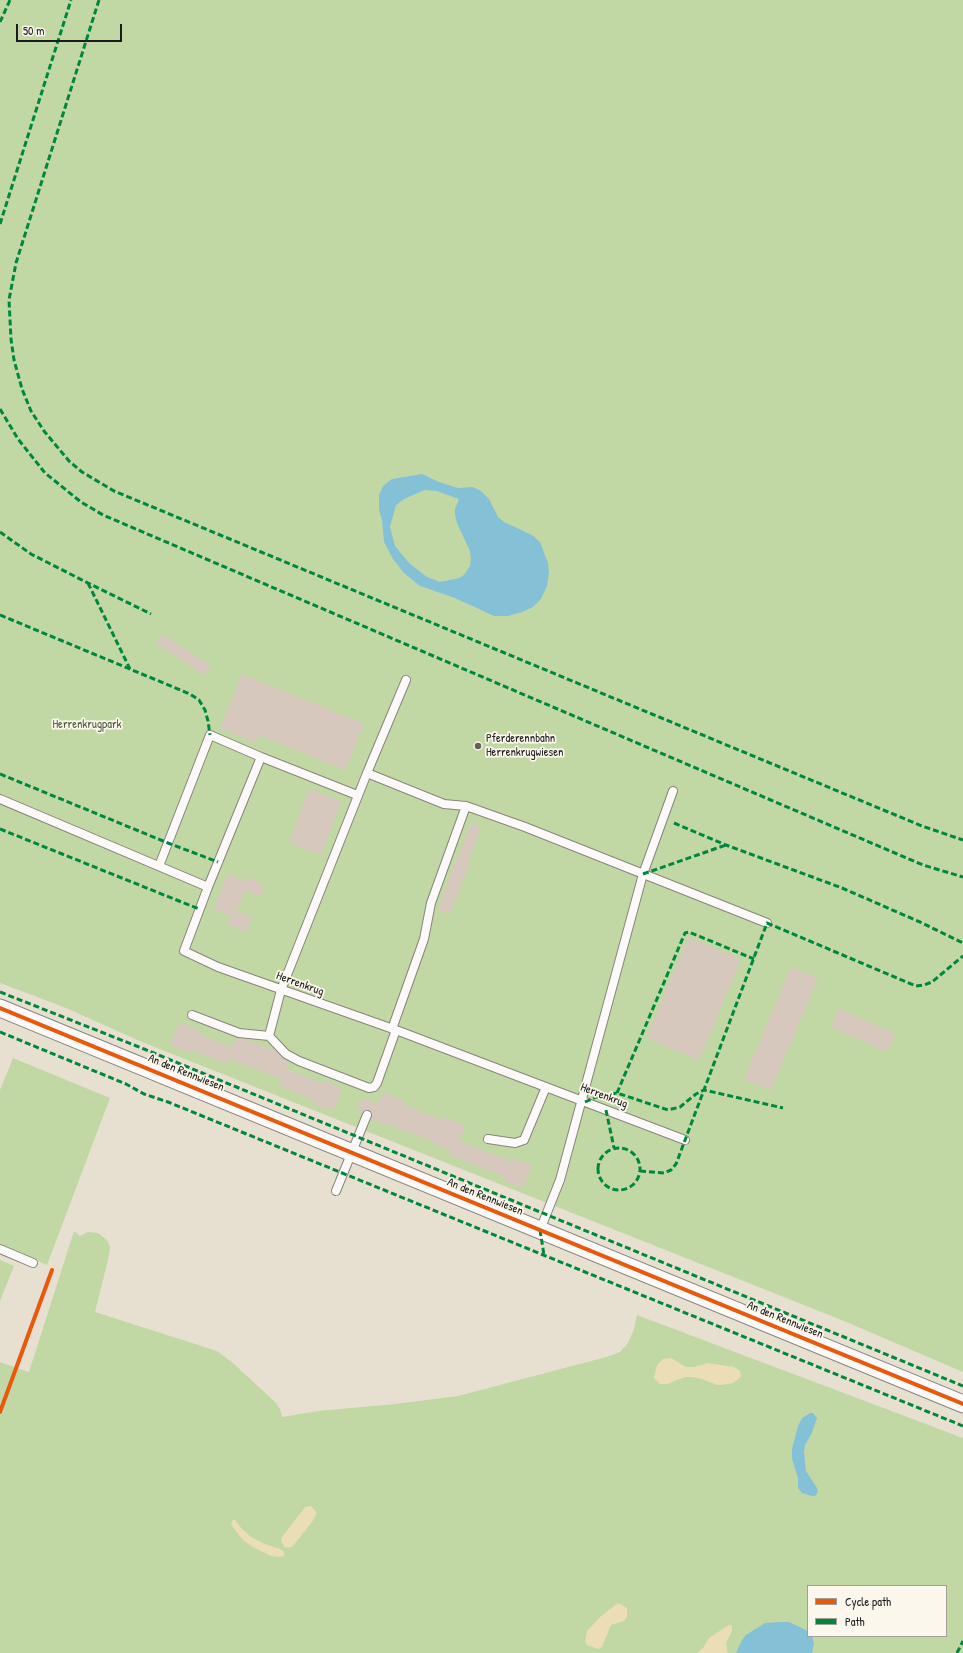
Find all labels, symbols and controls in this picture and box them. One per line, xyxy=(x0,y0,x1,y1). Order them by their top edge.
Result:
scale bar xyxy=(18,16,124,42)
text: 50 m xyxy=(23,22,44,39)
park label: Herrenkrugpark xyxy=(52,718,122,732)
place label: Pferderennbahn Herrenkrugwiesen xyxy=(486,732,563,760)
marker: Pferderennbahn Herrenkrugwiesen xyxy=(473,741,483,751)
street label: Herrenkrug xyxy=(274,969,326,999)
street label: An den Rennwiesen xyxy=(146,1051,226,1095)
street label: Herrenkrug xyxy=(578,1080,630,1112)
street label: An den Rennwiesen xyxy=(445,1175,525,1219)
street label: An den Rennwiesen xyxy=(745,1298,825,1342)
legend xyxy=(807,1585,947,1637)
text: Cycle path xyxy=(845,1593,891,1610)
text: Path xyxy=(845,1613,865,1630)

